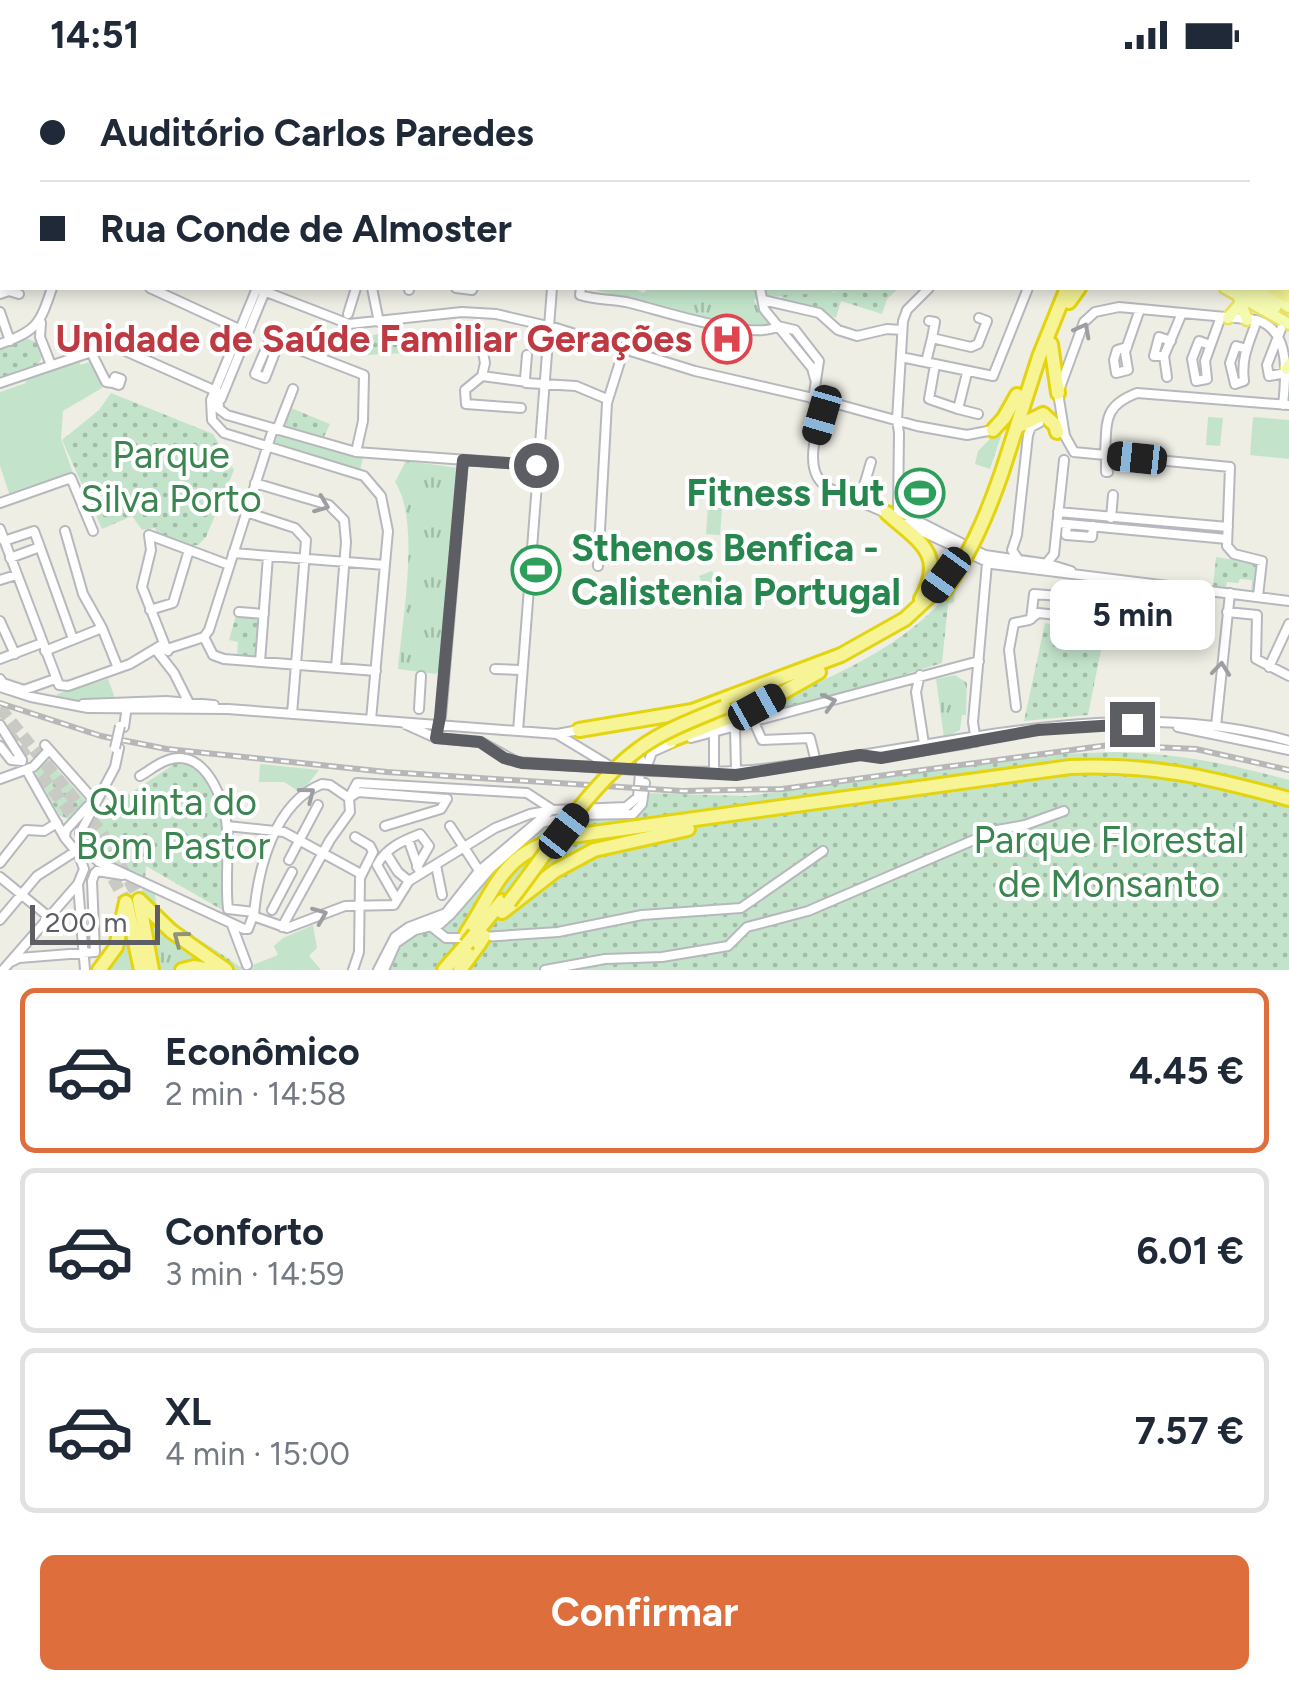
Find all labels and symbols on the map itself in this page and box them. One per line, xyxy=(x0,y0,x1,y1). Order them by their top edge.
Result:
hospital icon: Unidade de Saúde Familiar Gerações xyxy=(701,313,753,365)
place label: Unidade de Saúde Familiar Gerações xyxy=(55,316,692,362)
one-way arrow xyxy=(1071,322,1090,341)
car xyxy=(799,382,845,448)
park label: Parque Silva Porto xyxy=(80,432,262,522)
car xyxy=(1106,440,1168,476)
route start xyxy=(514,443,559,488)
sports icon: Fitness Hut xyxy=(894,467,946,519)
place label: Fitness Hut xyxy=(686,470,885,516)
one-way arrow xyxy=(312,493,330,513)
place label: Sthenos Benfica - Calistenia Portugal xyxy=(571,525,901,615)
car xyxy=(916,542,976,608)
sports icon: Sthenos Benfica - Calistenia Portugal xyxy=(510,544,562,596)
callout: 5 min xyxy=(1050,579,1214,649)
one-way arrow xyxy=(1210,661,1232,677)
car xyxy=(723,679,791,735)
one-way arrow xyxy=(820,693,837,714)
route end xyxy=(1110,702,1155,747)
park label: Quinta do Bom Pastor xyxy=(76,779,271,869)
one-way arrow xyxy=(297,789,315,806)
car xyxy=(534,798,594,864)
park label: Parque Florestal de Monsanto xyxy=(973,817,1245,907)
scale bar xyxy=(30,900,160,944)
one-way arrow xyxy=(310,907,328,927)
one-way arrow xyxy=(173,932,191,949)

